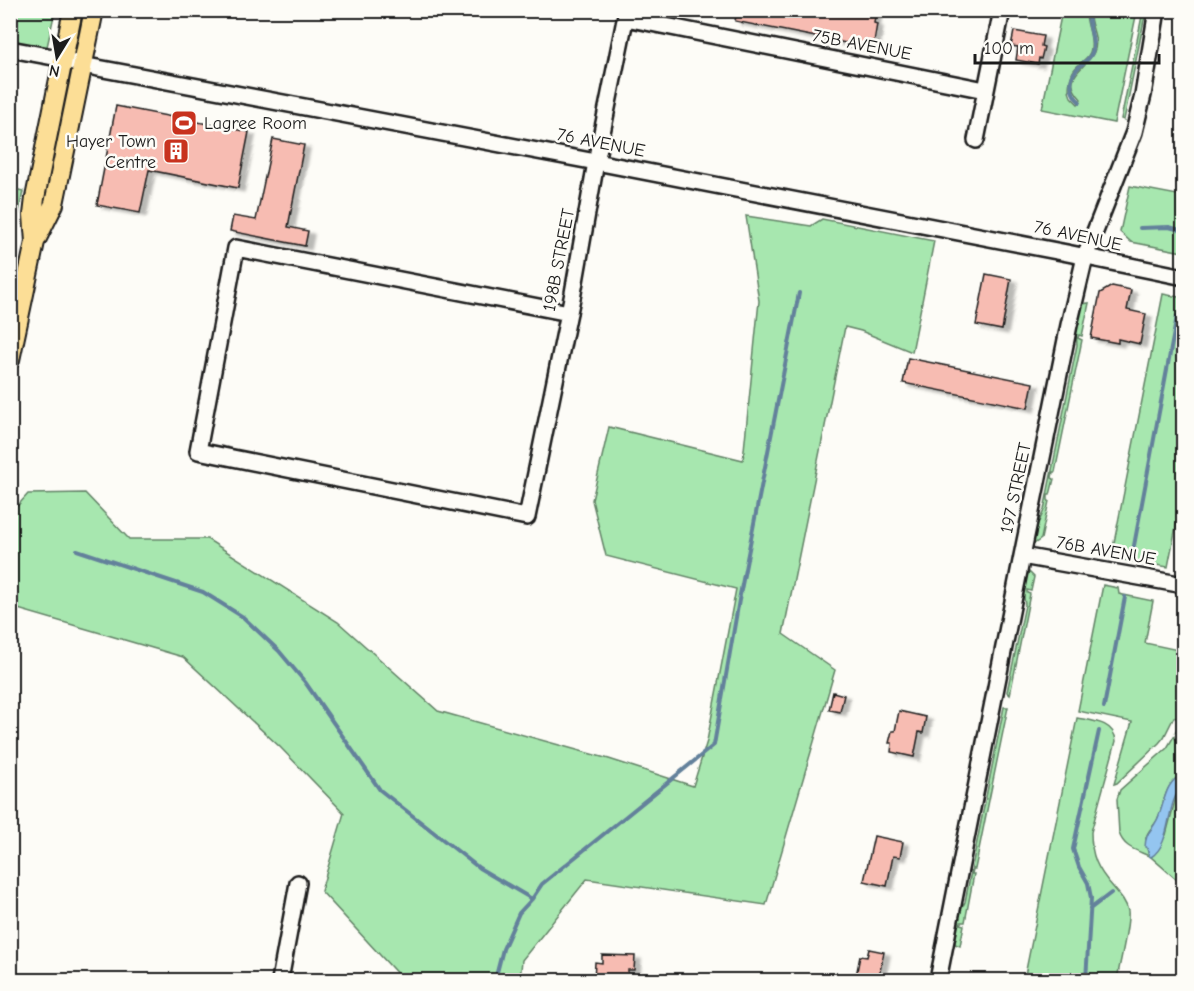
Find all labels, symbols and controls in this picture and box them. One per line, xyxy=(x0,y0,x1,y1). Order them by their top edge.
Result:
street label: 75B AVENUE xyxy=(811,25,914,65)
north arrow xyxy=(27,27,87,87)
scale bar xyxy=(975,27,1160,65)
text: 100 m xyxy=(984,38,1034,59)
text: N xyxy=(47,61,61,81)
sports icon: Lagree Room xyxy=(169,108,199,138)
place label: Lagree Room xyxy=(204,113,307,134)
street label: 76 AVENUE xyxy=(555,124,647,162)
place label: Hayer Town Centre xyxy=(66,131,156,173)
building icon: Hayer Town Centre xyxy=(161,136,191,166)
street label: 198B STREET xyxy=(539,206,579,313)
street label: 76 AVENUE xyxy=(1032,216,1124,256)
street label: 197 STREET xyxy=(996,440,1036,535)
street label: 76B AVENUE xyxy=(1055,532,1158,570)

